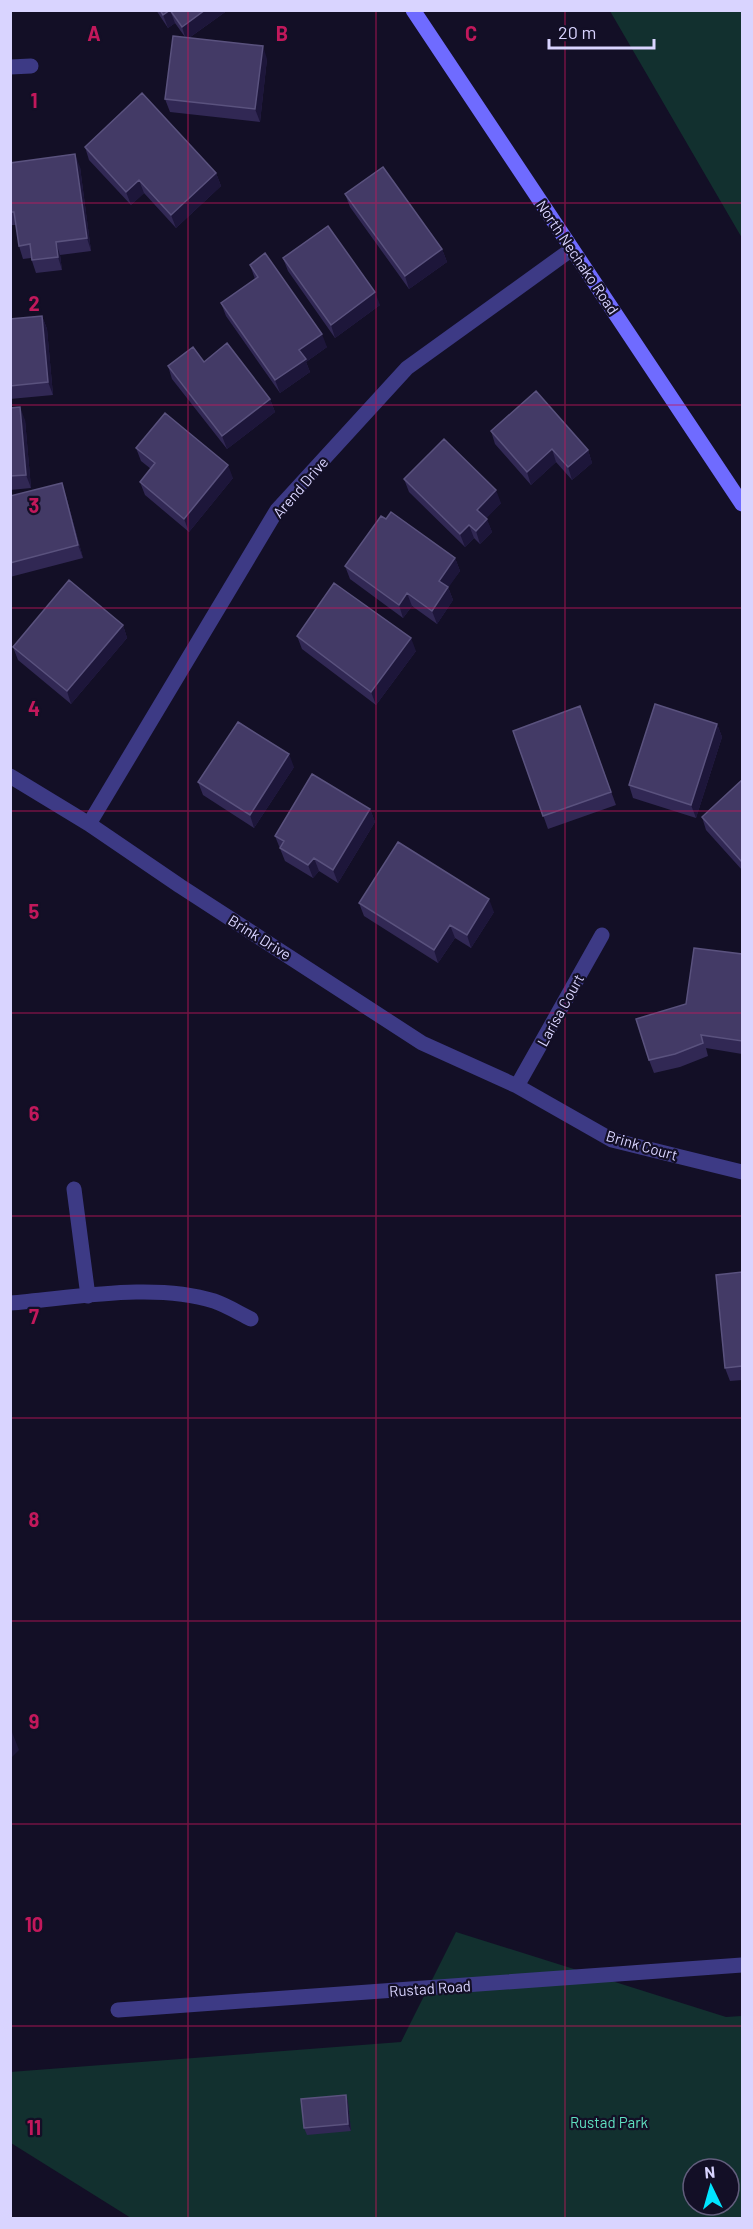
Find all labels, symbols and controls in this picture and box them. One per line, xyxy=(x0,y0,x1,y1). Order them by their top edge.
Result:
scale bar xyxy=(549,12,654,50)
text: A xyxy=(87,21,101,45)
text: B xyxy=(276,21,288,45)
text: C xyxy=(465,21,477,45)
text: 20 m xyxy=(558,21,596,43)
text: 1 xyxy=(30,88,38,112)
street label: North Nechako Road xyxy=(533,197,623,317)
text: 2 xyxy=(28,291,40,315)
street label: Arend Drive xyxy=(269,453,331,521)
text: 3 xyxy=(29,493,39,517)
text: 4 xyxy=(28,696,40,720)
text: 5 xyxy=(29,899,40,923)
street label: Brink Drive xyxy=(225,911,295,963)
street label: Larisa Court xyxy=(533,971,587,1049)
text: 6 xyxy=(29,1101,40,1125)
street label: Brink Court xyxy=(604,1126,680,1164)
text: 7 xyxy=(29,1304,39,1328)
text: 8 xyxy=(29,1507,40,1531)
text: 9 xyxy=(29,1709,39,1733)
text: 10 xyxy=(25,1912,43,1936)
street label: Rustad Road xyxy=(389,1976,471,2000)
park label: Rustad Park xyxy=(570,2113,649,2131)
text: 11 xyxy=(27,2115,41,2139)
north arrow xyxy=(681,2157,741,2217)
text: N xyxy=(704,2162,716,2181)

